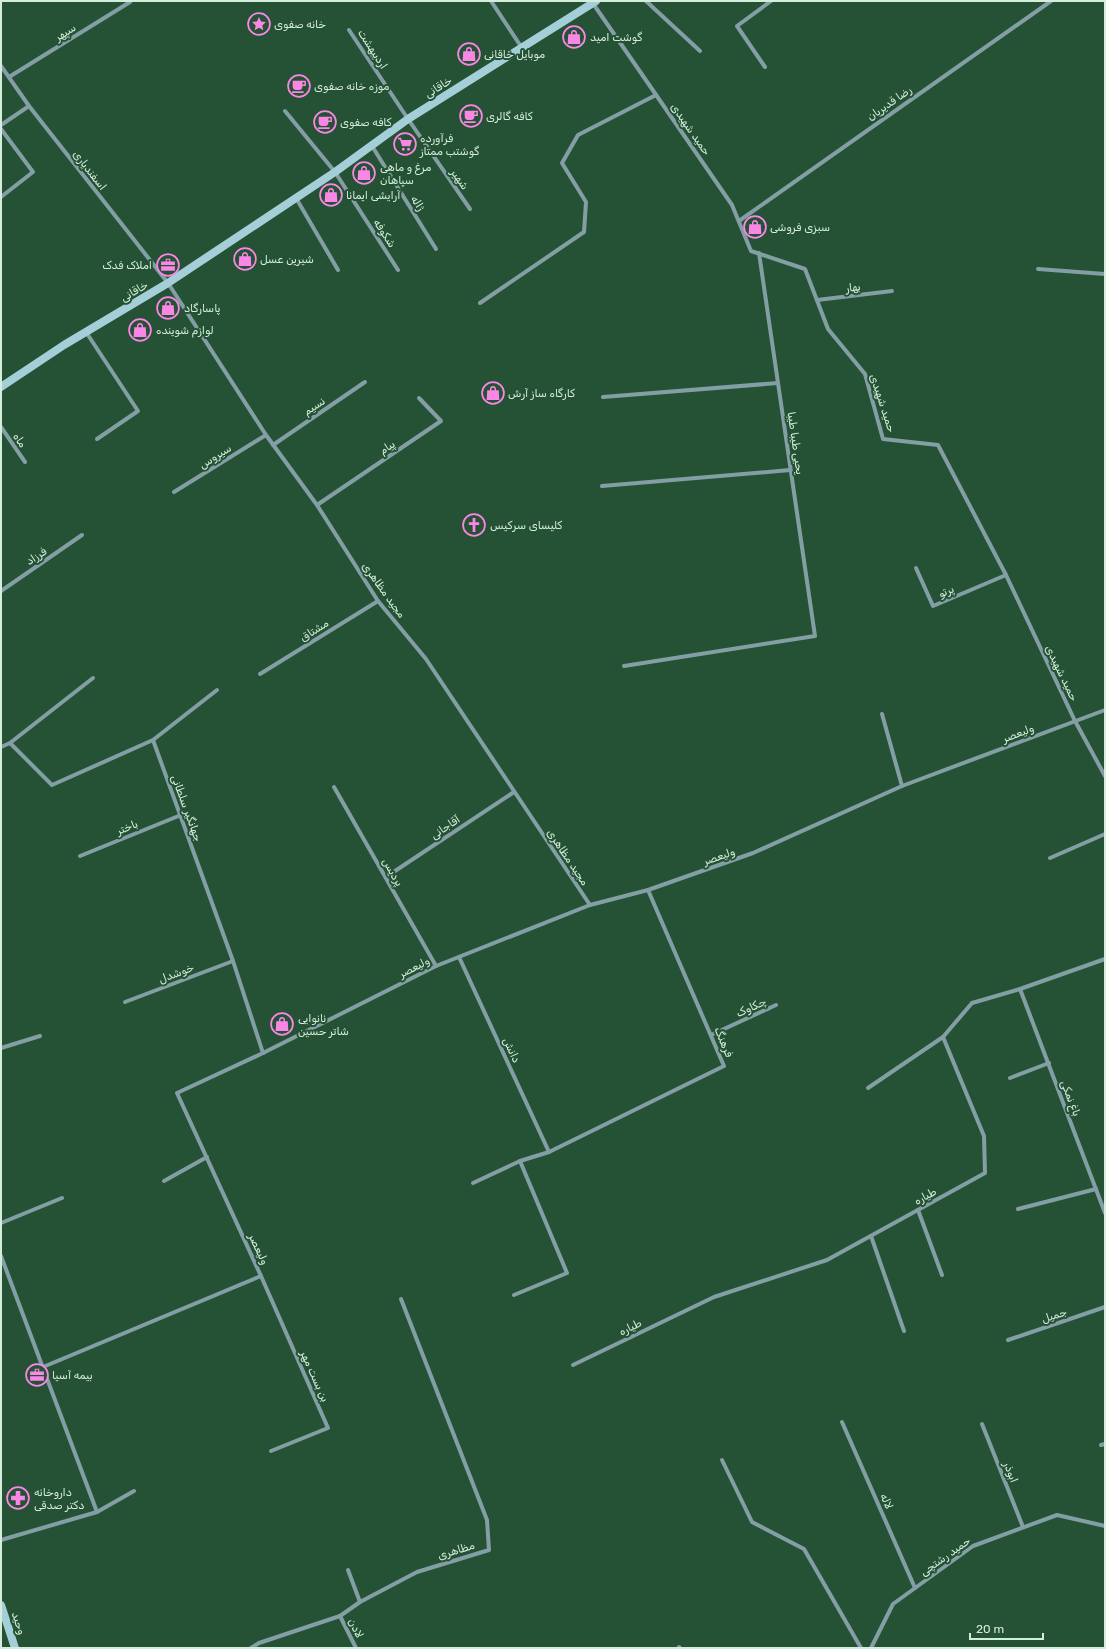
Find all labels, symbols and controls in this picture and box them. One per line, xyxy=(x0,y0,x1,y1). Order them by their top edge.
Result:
place icon: خانه صفوی xyxy=(246,11,272,37)
place label: خانه صفوی xyxy=(274,18,326,32)
street label: سپهر xyxy=(51,21,79,45)
shop icon: گوشت امید xyxy=(561,24,587,50)
street label: اردیبهشت xyxy=(355,27,390,72)
place label: گوشت امید xyxy=(590,31,642,45)
shop icon: موبایل خاقانی xyxy=(456,41,482,67)
place label: موبایل خاقانی xyxy=(484,48,545,62)
cafe icon: موزه خانه صفوی xyxy=(286,73,312,99)
street label: خاقانی xyxy=(422,74,455,101)
place label: موزه خانه صفوی xyxy=(314,80,389,94)
street label: رضا قدیریان xyxy=(864,83,914,124)
street label: حمید شهیدی xyxy=(668,101,713,158)
cafe icon: کافه گالری xyxy=(458,103,484,129)
cafe icon: کافه صفوی xyxy=(312,109,338,135)
place label: کافه گالری xyxy=(486,110,533,123)
place label: کافه صفوی xyxy=(340,116,392,130)
supermarket icon: فرآورده گوشتب ممتاز xyxy=(392,131,418,157)
place label: فرآورده گوشتب ممتاز xyxy=(419,132,479,159)
street label: اسفندیاری xyxy=(70,148,109,193)
shop icon: مرغ و ماهی سپاهان xyxy=(351,160,377,186)
place label: مرغ و ماهی سپاهان xyxy=(380,161,431,188)
street label: شهیر xyxy=(447,166,471,192)
shop icon: آرایشی ایمانا xyxy=(318,182,344,208)
place label: آرایشی ایمانا xyxy=(346,189,401,202)
street label: ژاله xyxy=(408,193,427,214)
shop icon: سبزی فروشی xyxy=(742,214,768,240)
street label: شکوفه xyxy=(370,217,399,251)
place label: سبزی فروشی xyxy=(770,221,830,235)
shop icon: شیرین عسل xyxy=(232,246,258,272)
office icon: املاک فدک xyxy=(155,252,181,278)
place label: شیرین عسل xyxy=(260,253,314,266)
place label: املاک فدک xyxy=(102,259,152,272)
street label: خاقانی xyxy=(118,278,151,305)
street label: بهار xyxy=(844,280,861,295)
shop icon: پاسارگاد xyxy=(155,295,181,321)
place label: پاسارگاد xyxy=(184,302,220,316)
shop icon: لوازم شوینده xyxy=(127,317,153,343)
place label: لوازم شوینده xyxy=(156,324,214,338)
street label: حمید شهیدی xyxy=(867,372,898,434)
shop icon: کارگاه ساز آرش xyxy=(480,380,506,406)
place label: کارگاه ساز آرش xyxy=(508,387,575,400)
street label: نسیم xyxy=(301,394,328,419)
street label: یحیی طیبا طیبا xyxy=(785,411,806,475)
street label: ماه xyxy=(10,431,29,450)
street label: پیام xyxy=(377,437,398,458)
street label: سیروس xyxy=(197,441,234,472)
church icon: کلیسای سرکیس xyxy=(461,512,487,538)
place label: کلیسای سرکیس xyxy=(490,519,562,532)
street label: فرزاد xyxy=(23,545,49,568)
street label: مجید مظاهری xyxy=(359,560,408,621)
street label: پرتو xyxy=(936,582,956,601)
street label: مشتاق xyxy=(298,617,331,644)
street label: حمید شهیدی xyxy=(1042,643,1081,704)
street label: ولیعصر xyxy=(1000,722,1036,747)
street label: جهانگیر سلطانی xyxy=(168,773,205,844)
street label: آقاجانی xyxy=(428,812,463,842)
street label: باختر xyxy=(114,817,140,838)
street label: مجید مظاهری xyxy=(544,827,591,888)
street label: ولیعصر xyxy=(701,845,737,869)
street label: پردیس xyxy=(378,856,406,889)
street label: ولیعصر xyxy=(396,954,432,982)
street label: خوشدل xyxy=(157,961,196,987)
street label: چکاوک xyxy=(734,995,769,1021)
shop icon: نانوایی شاتر حسین xyxy=(269,1011,295,1037)
place label: نانوایی شاتر حسین xyxy=(298,1012,349,1038)
street label: فرهنگ xyxy=(711,1025,736,1059)
street label: دانش xyxy=(500,1036,523,1065)
street label: باغ نمکی xyxy=(1056,1078,1083,1119)
street label: طیاره xyxy=(912,1185,939,1208)
street label: ولیعصر xyxy=(244,1231,271,1267)
street label: جمیل xyxy=(1040,1305,1069,1326)
street label: طیاره xyxy=(617,1316,644,1338)
street label: بن بست مهر xyxy=(297,1348,332,1404)
office icon: بیمه آسیا xyxy=(24,1362,50,1388)
place label: بیمه آسیا xyxy=(52,1369,93,1382)
street label: ابوذر xyxy=(999,1459,1021,1485)
pharmacy icon: داروخانه دکتر صدقی xyxy=(5,1485,31,1511)
place label: داروخانه دکتر صدقی xyxy=(34,1486,84,1512)
street label: لاله xyxy=(877,1491,896,1511)
street label: حمید رشتچی xyxy=(917,1534,973,1579)
street label: مظاهری xyxy=(436,1539,476,1562)
street label: وحید xyxy=(8,1610,28,1637)
scale bar xyxy=(970,1615,1043,1641)
street label: لادن xyxy=(345,1616,366,1640)
text: 20 m xyxy=(976,1622,1004,1636)

